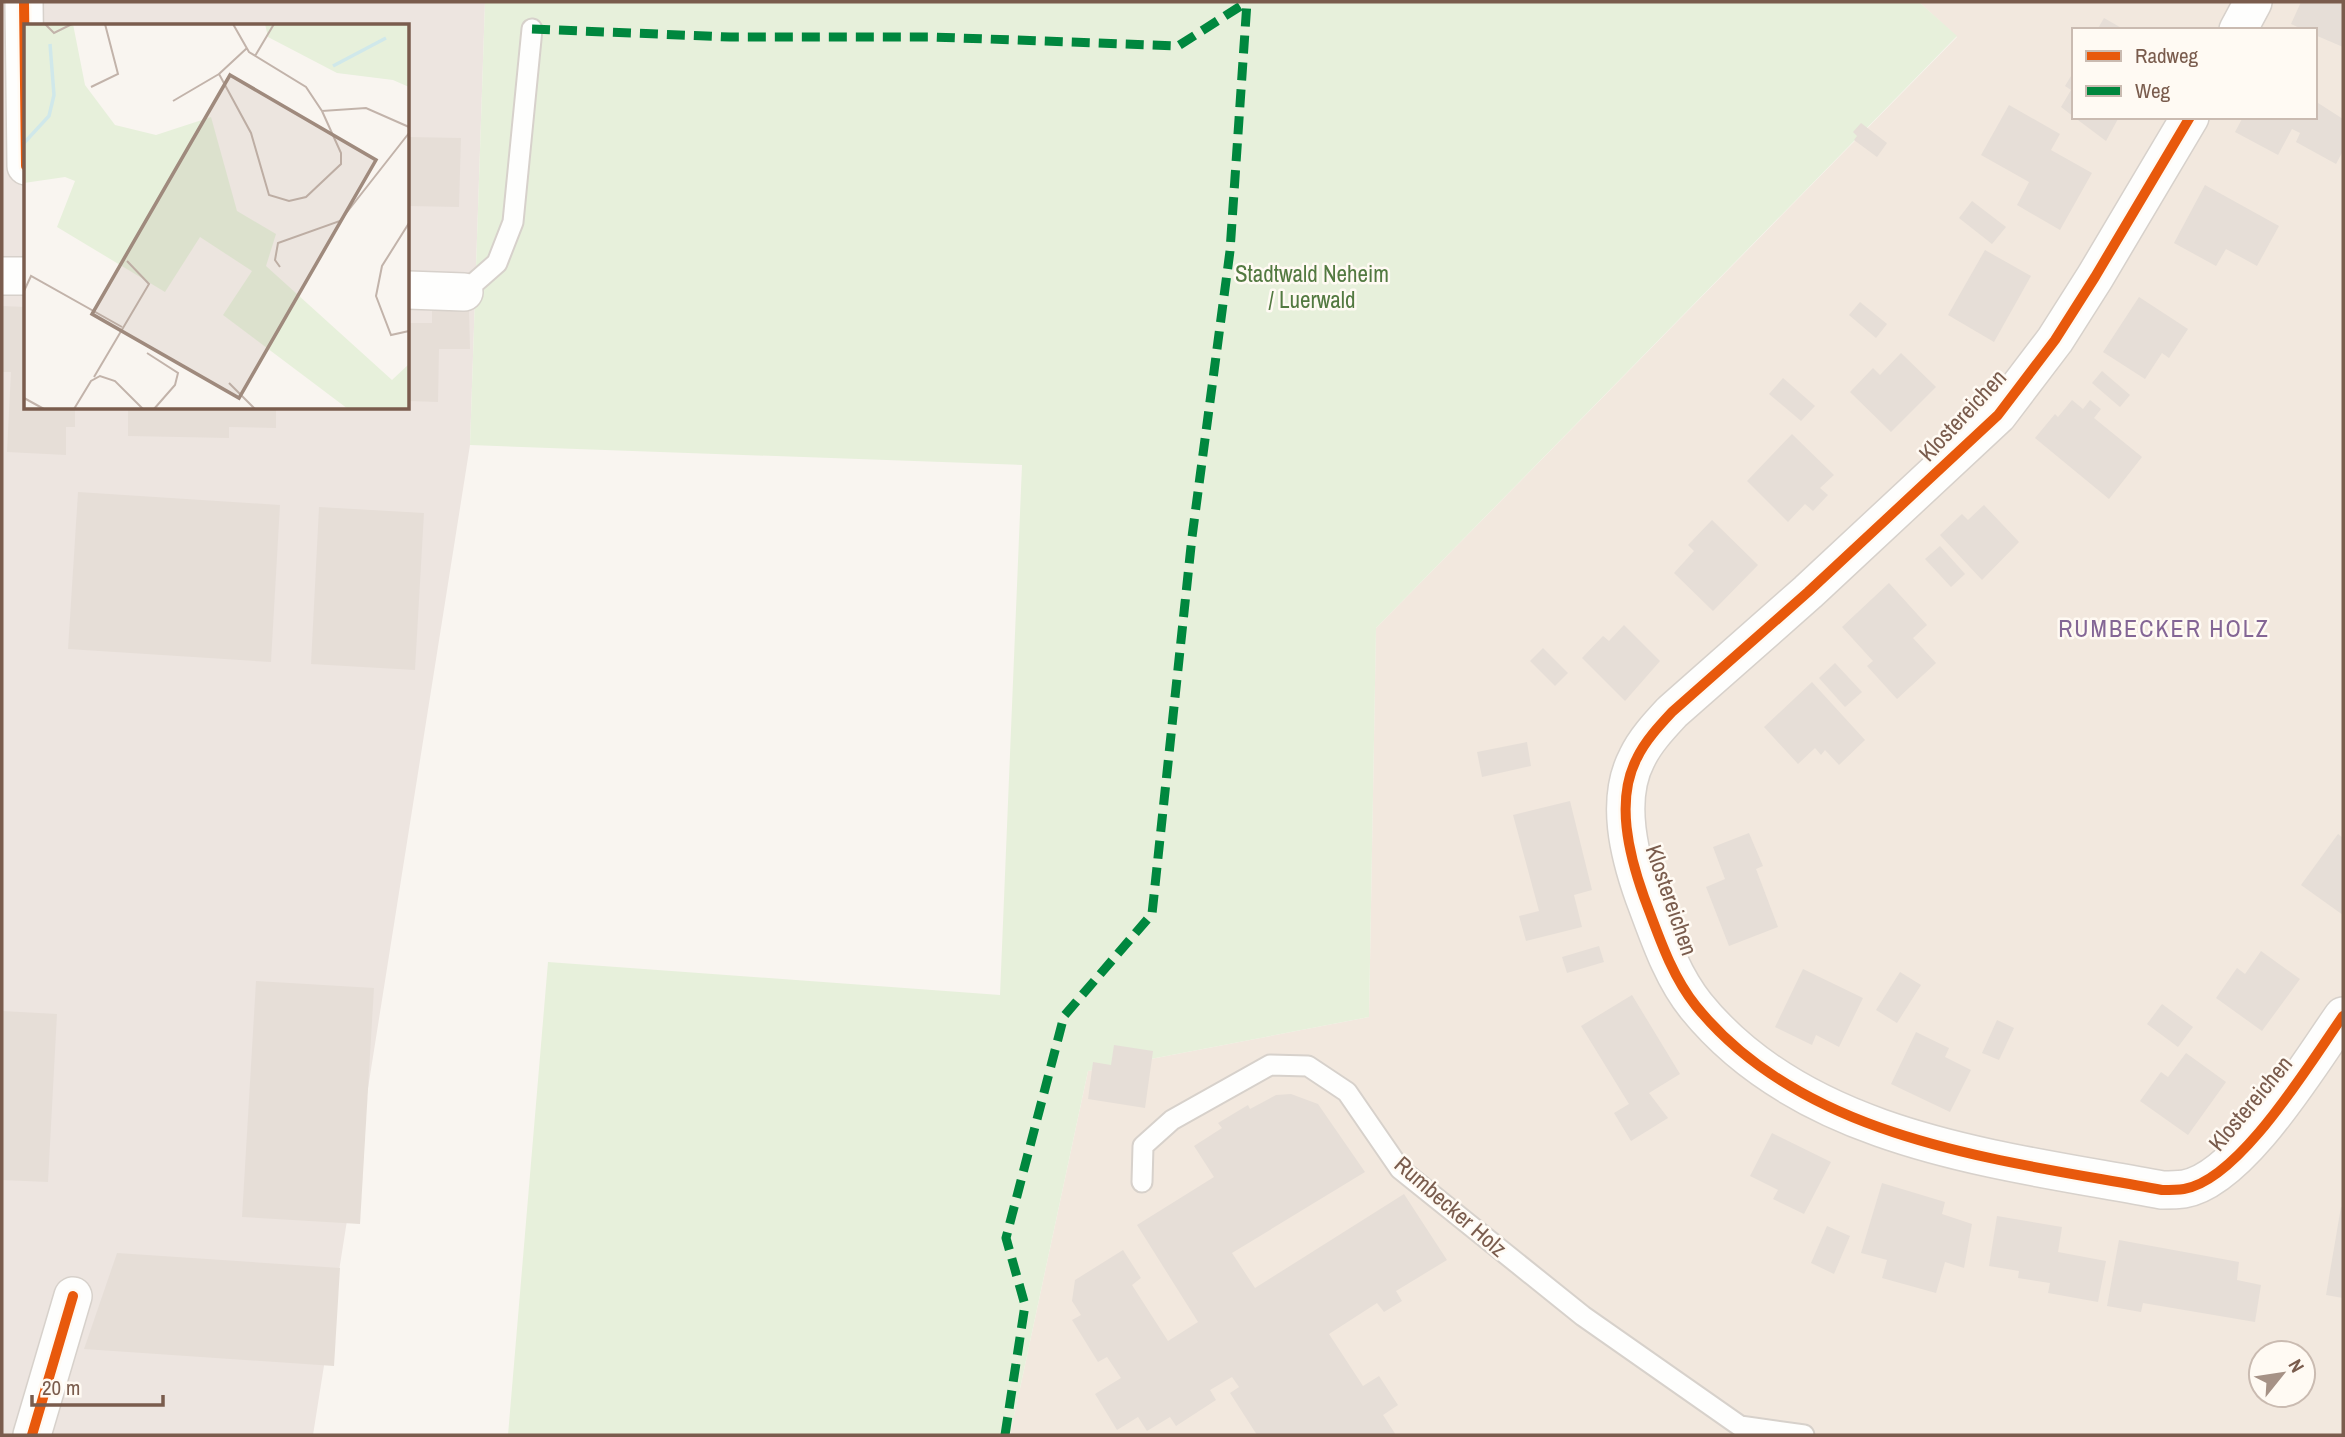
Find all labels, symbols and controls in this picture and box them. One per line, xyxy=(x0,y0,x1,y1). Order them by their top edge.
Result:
inset map xyxy=(24,24,410,410)
legend xyxy=(2072,28,2317,119)
text: Radweg xyxy=(2135,41,2199,70)
text: Weg xyxy=(2135,76,2171,105)
park label: Stadtwald Neheim / Luerwald xyxy=(1235,258,1389,315)
street label: Klostereichen xyxy=(1911,362,2013,468)
district label: RUMBECKER HOLZ xyxy=(2058,612,2270,644)
street label: Klostereichen xyxy=(1639,840,1705,960)
street label: Klostereichen xyxy=(2201,1049,2299,1157)
street label: Rumbecker Holz xyxy=(1388,1149,1514,1263)
north arrow xyxy=(2247,1339,2317,1409)
text: N xyxy=(2283,1354,2311,1377)
scale bar xyxy=(32,1364,163,1408)
text: 20 m xyxy=(42,1373,80,1402)

